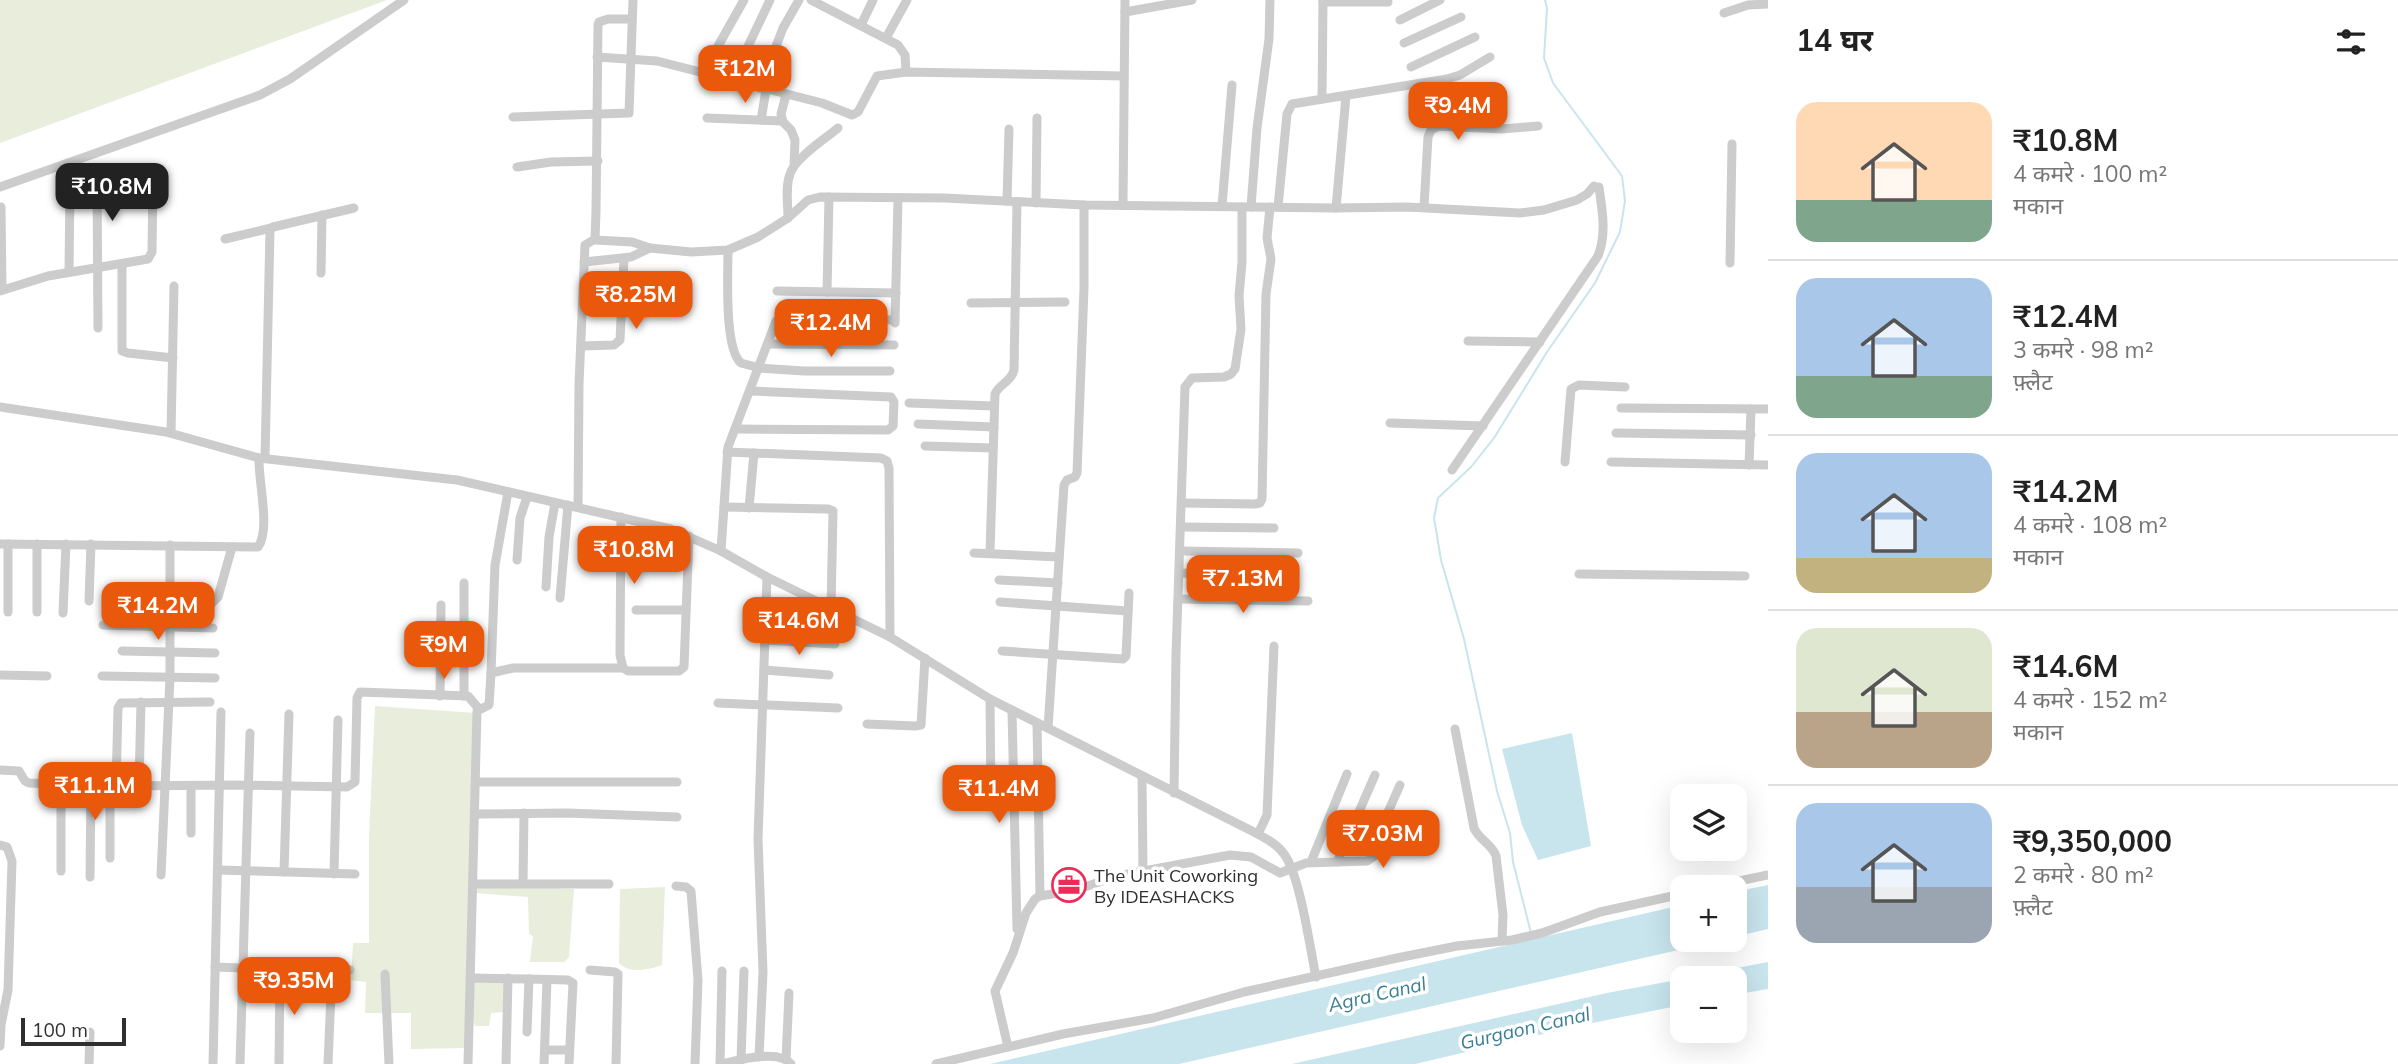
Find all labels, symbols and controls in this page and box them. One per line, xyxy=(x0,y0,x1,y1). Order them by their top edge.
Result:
text: 14 घर xyxy=(1796,21,1873,59)
icon: filters xyxy=(2332,23,2370,61)
pin: ₹12M xyxy=(704,46,786,105)
text: ₹12M xyxy=(714,53,776,82)
pin: ₹9.4M xyxy=(1409,82,1507,142)
text: ₹9.4M xyxy=(1424,90,1492,119)
text: ₹10.8M xyxy=(2013,121,2119,159)
icon: home xyxy=(1852,130,1936,214)
text: 4 कमरे · 100 m² xyxy=(2013,159,2167,188)
pin: ₹10.8M xyxy=(55,164,169,223)
text: ₹10.8M xyxy=(72,171,152,200)
text: मकान xyxy=(2013,191,2063,220)
pin: ₹8.25M xyxy=(579,272,693,331)
text: ₹8.25M xyxy=(596,279,676,308)
text: ₹12.4M xyxy=(2013,297,2119,335)
pin: ₹12.4M xyxy=(774,300,888,359)
icon: home xyxy=(1852,306,1936,390)
text: ₹12.4M xyxy=(791,307,871,336)
text: 3 कमरे · 98 m² xyxy=(2013,335,2153,364)
text: फ़्लैट xyxy=(2013,367,2053,396)
text: ₹14.2M xyxy=(2013,472,2119,510)
icon: home xyxy=(1852,481,1936,565)
text: 4 कमरे · 108 m² xyxy=(2013,510,2167,539)
pin: ₹10.8M xyxy=(577,526,691,586)
text: ₹10.8M xyxy=(594,534,674,563)
text: मकान xyxy=(2013,542,2063,571)
pin: ₹7.13M xyxy=(1186,556,1300,615)
text: ₹7.13M xyxy=(1203,563,1283,592)
pin: ₹14.2M xyxy=(101,582,215,642)
text: ₹14.2M xyxy=(118,590,198,619)
pin: ₹14.6M xyxy=(742,598,856,657)
text: ₹14.6M xyxy=(759,605,839,634)
pin: ₹9M xyxy=(410,622,478,681)
text: ₹9M xyxy=(420,629,468,658)
text: ₹14.6M xyxy=(2013,647,2119,685)
icon: home xyxy=(1852,656,1936,740)
text: 4 कमरे · 152 m² xyxy=(2013,685,2167,714)
text: मकान xyxy=(2013,717,2063,746)
pin: ₹11.1M xyxy=(38,762,152,822)
pin: ₹11.4M xyxy=(942,766,1056,825)
text: ₹11.1M xyxy=(55,770,135,799)
text: ₹11.4M xyxy=(959,773,1039,802)
map controls xyxy=(1670,784,1747,1043)
button: layers xyxy=(1670,784,1747,861)
pin: ₹7.03M xyxy=(1326,810,1440,870)
text: ₹7.03M xyxy=(1343,818,1423,847)
text: ₹9,350,000 xyxy=(2013,822,2172,860)
icon: home xyxy=(1852,831,1936,915)
text: 2 कमरे · 80 m² xyxy=(2013,860,2153,889)
place label: The Unit Coworking By IDEASHACKS xyxy=(1094,864,1258,908)
office icon: The Unit Coworking By IDEASHACKS xyxy=(1050,866,1088,904)
button: + xyxy=(1670,875,1747,952)
text: फ़्लैट xyxy=(2013,892,2053,921)
pin: ₹9.35M xyxy=(237,958,351,1017)
text: ₹9.35M xyxy=(254,965,334,994)
button: − xyxy=(1670,966,1747,1043)
water label: Agra Canal xyxy=(1325,971,1429,1017)
water label: Gurgaon Canal xyxy=(1458,1001,1593,1055)
scale bar xyxy=(21,1015,126,1047)
text: 100 m xyxy=(32,1018,88,1042)

